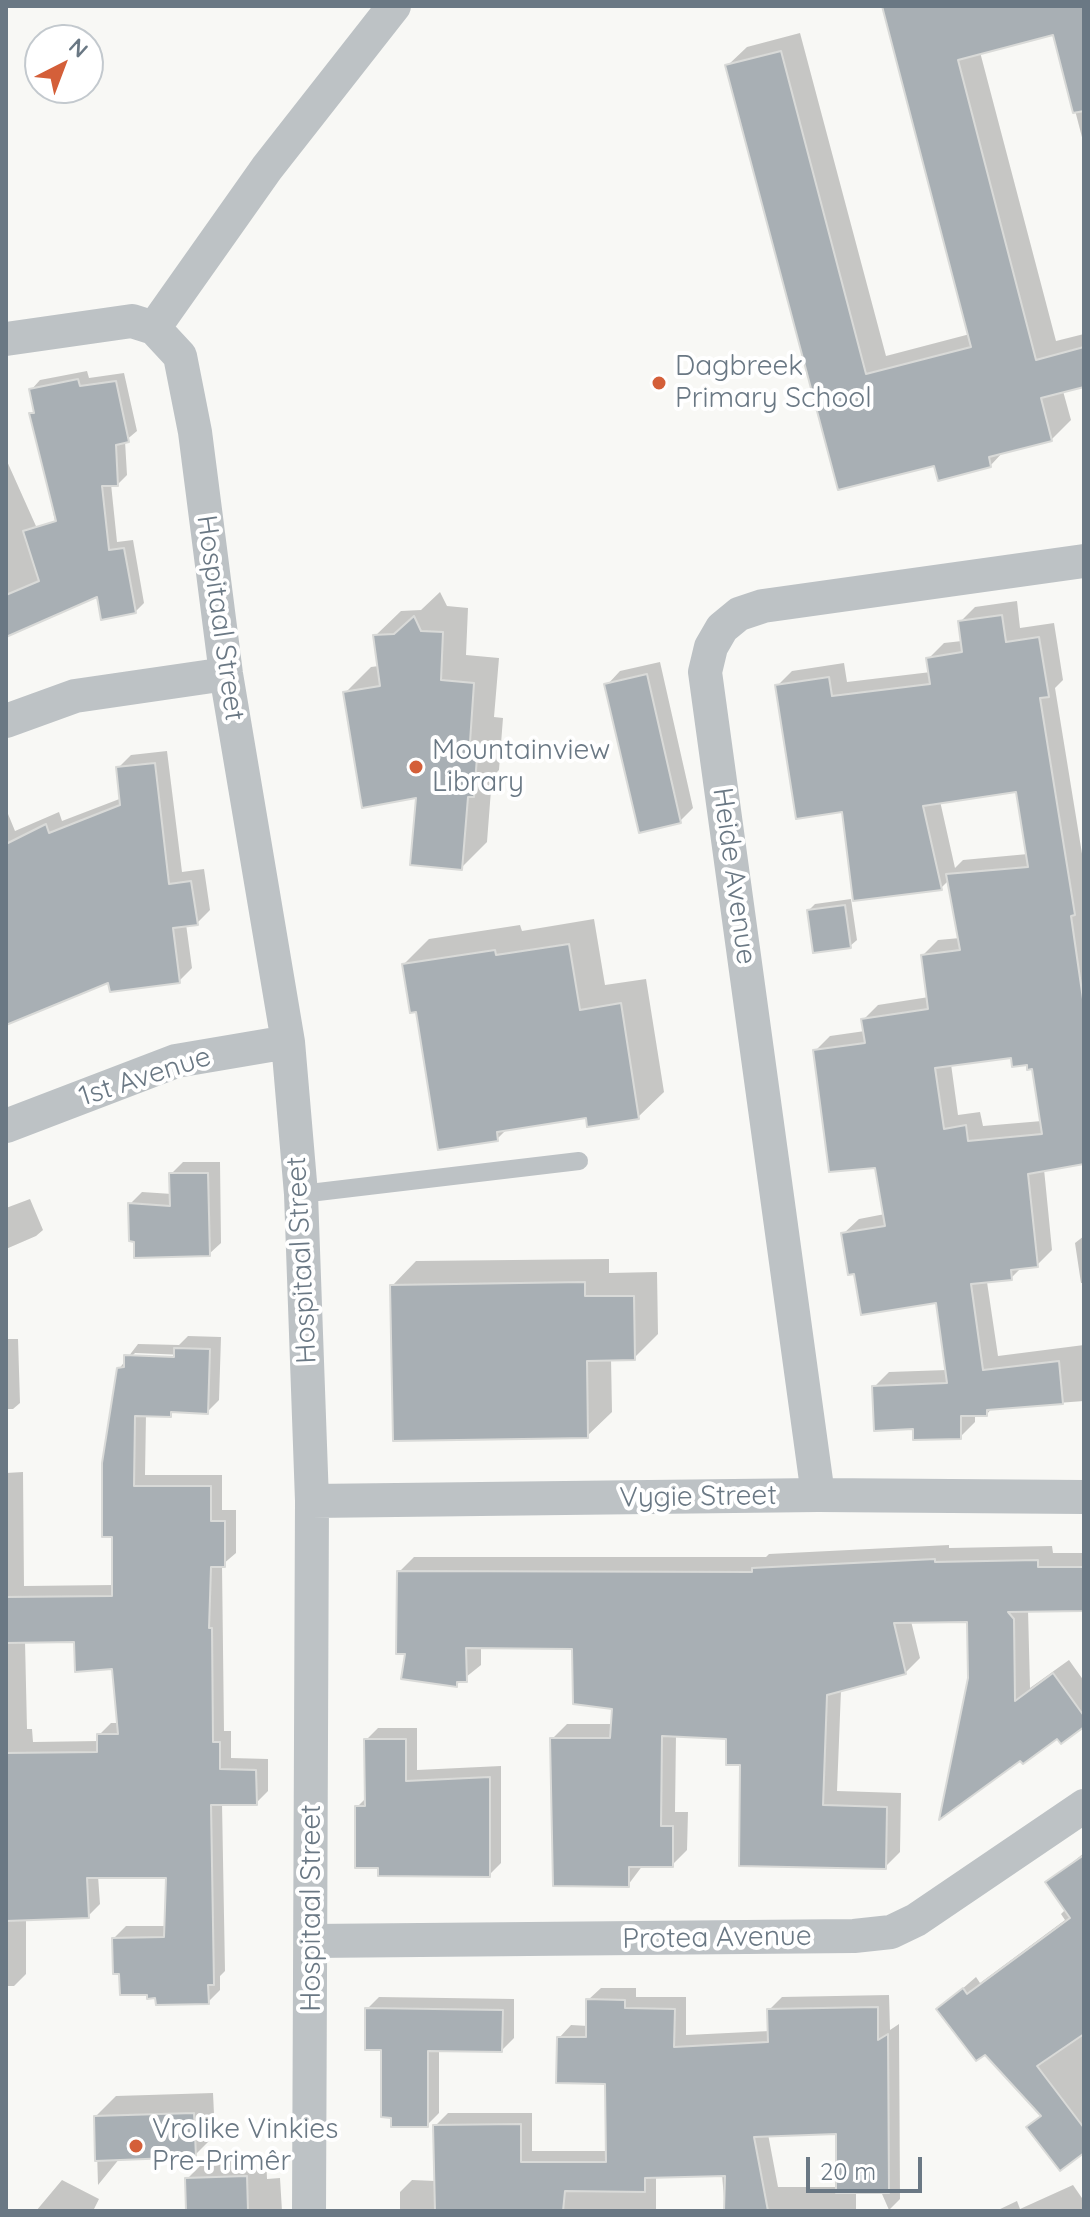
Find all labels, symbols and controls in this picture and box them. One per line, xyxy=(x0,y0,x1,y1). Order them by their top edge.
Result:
north arrow xyxy=(24,24,104,104)
text: N xyxy=(63,32,94,63)
place label: Dagbreek Primary School xyxy=(675,350,872,416)
marker: Dagbreek Primary School xyxy=(650,374,668,392)
street label: Hospitaal Street xyxy=(189,513,251,723)
place label: Mountainview Library xyxy=(432,734,610,800)
marker: Mountainview Library xyxy=(407,758,425,776)
street label: Heide Avenue xyxy=(705,785,763,967)
street label: 1st Avenue xyxy=(75,1040,215,1114)
street label: Hospitaal Street xyxy=(280,1156,324,1364)
street label: Vygie Street xyxy=(619,1479,777,1515)
street label: Hospitaal Street xyxy=(295,1804,329,2012)
street label: Protea Avenue xyxy=(622,1920,812,1956)
place label: Vrolike Vinkies Pre-Primêr xyxy=(152,2113,338,2179)
marker: Vrolike Vinkies Pre-Primêr xyxy=(127,2137,145,2155)
scale bar xyxy=(810,2141,926,2191)
text: 20 m xyxy=(820,2156,876,2186)

